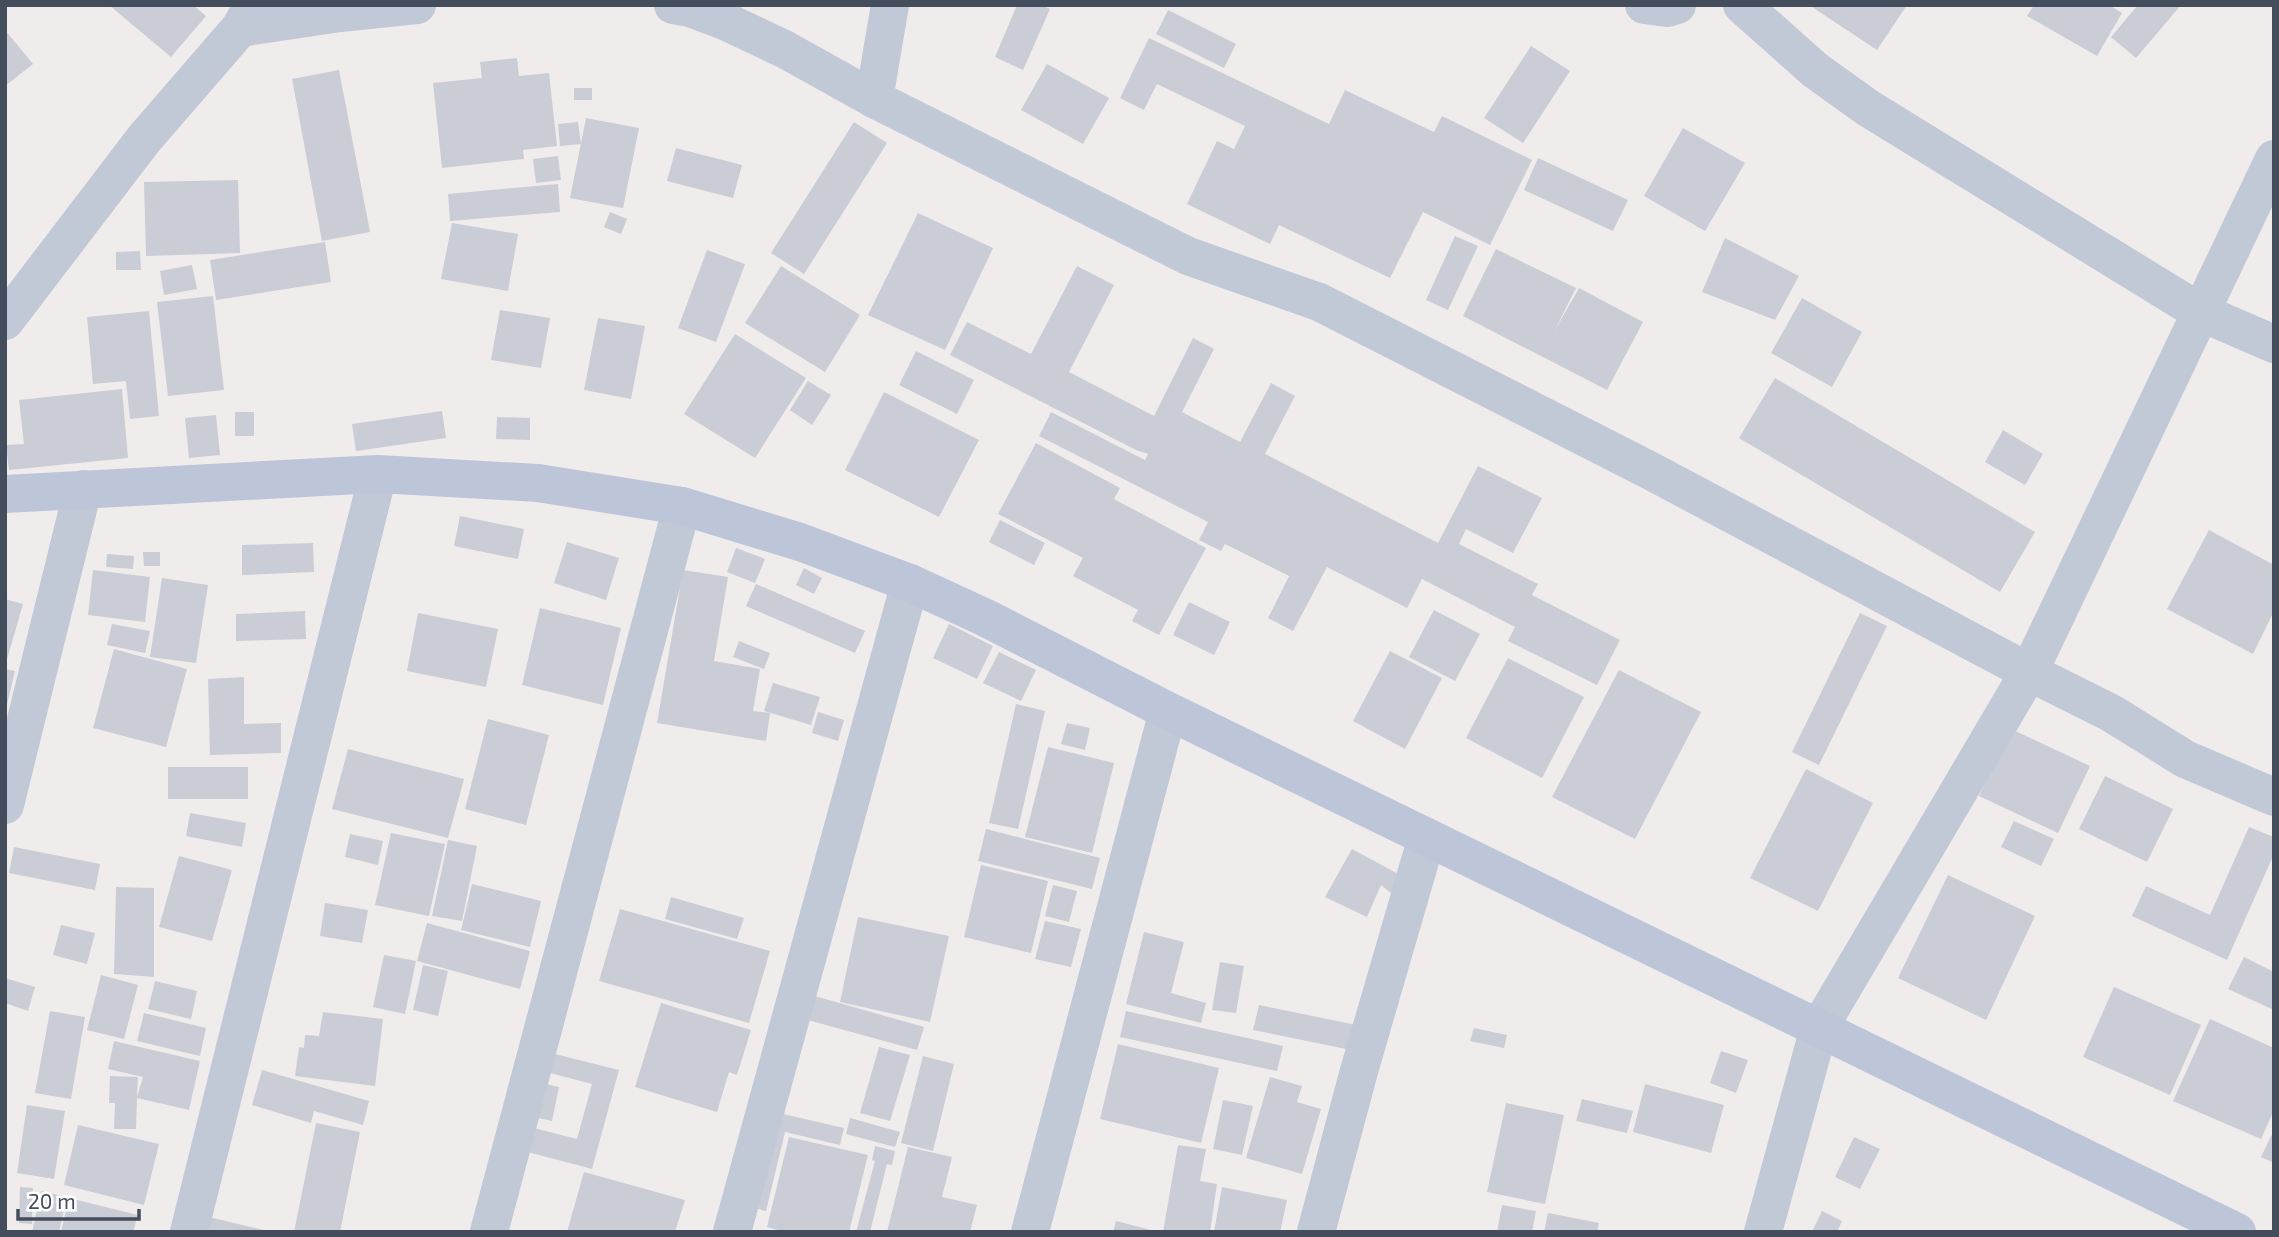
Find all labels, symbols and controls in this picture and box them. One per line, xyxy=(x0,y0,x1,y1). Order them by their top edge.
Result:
scale bar xyxy=(18,1178,138,1222)
text: 20 m xyxy=(28,1188,76,1213)

